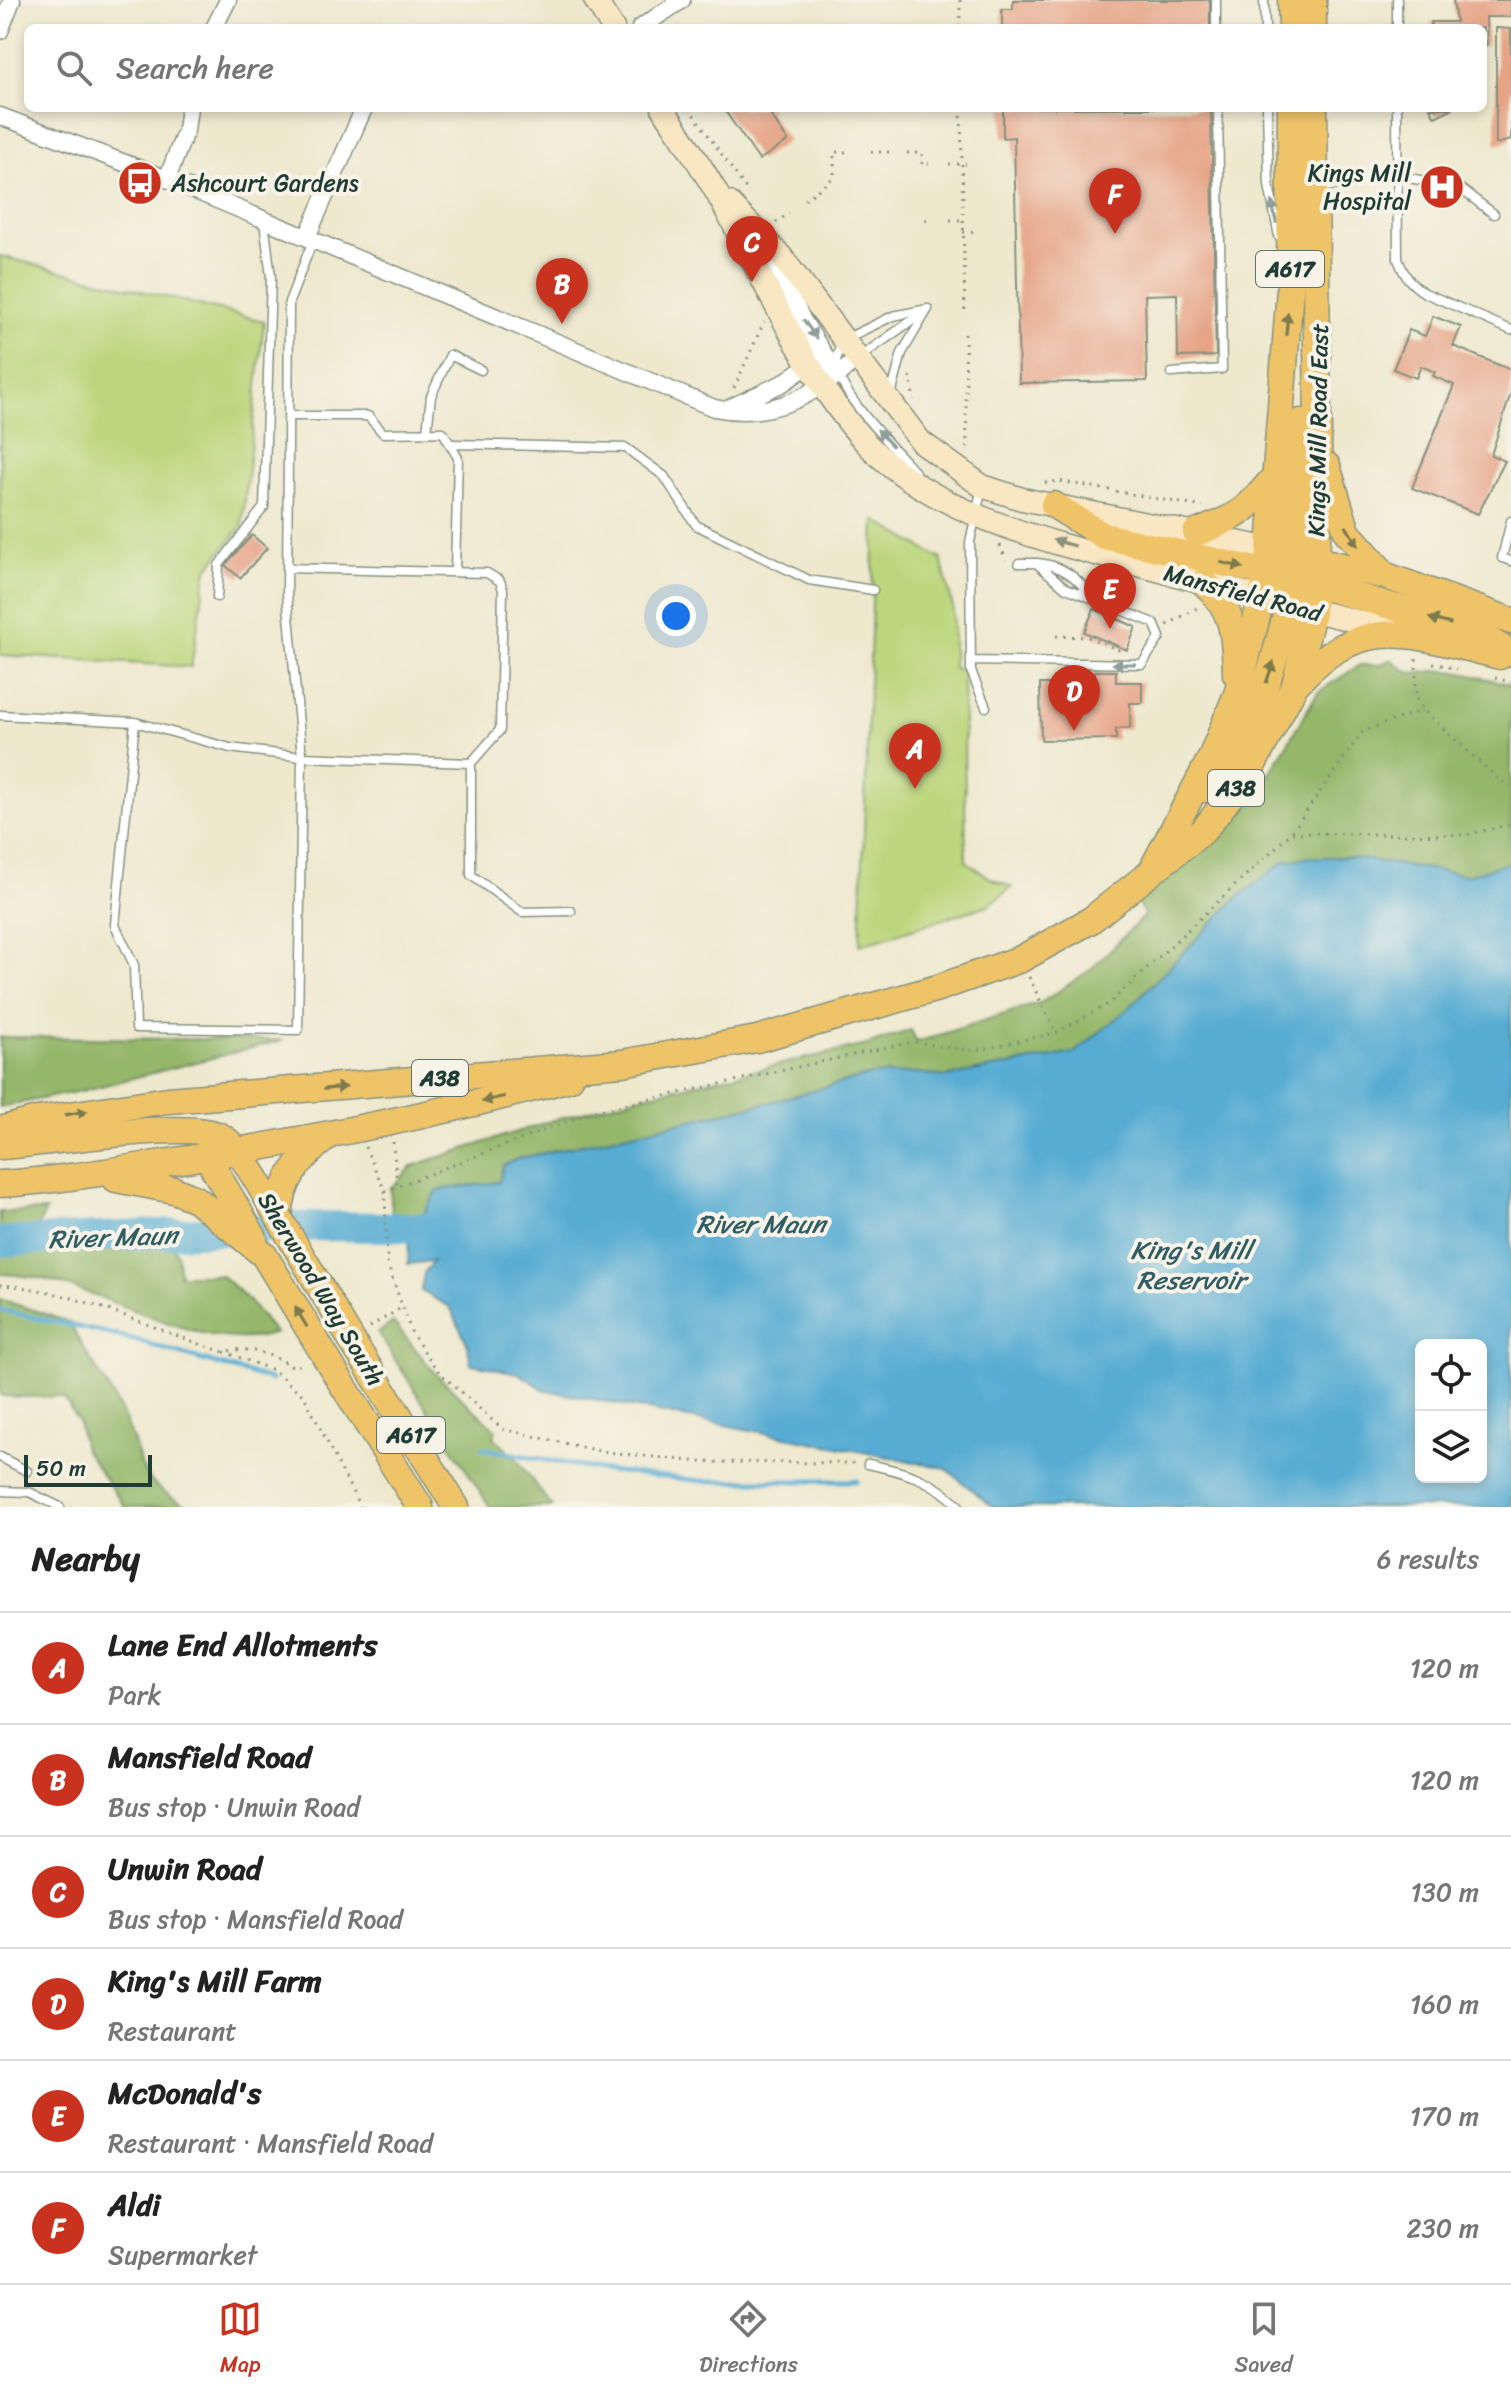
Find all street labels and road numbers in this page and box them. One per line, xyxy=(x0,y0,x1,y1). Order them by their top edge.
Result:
road number: A617 xyxy=(1256,251,1324,287)
street label: Kings Mill Road East xyxy=(1295,323,1341,537)
street label: Mansfield Road xyxy=(1159,552,1328,635)
road number: A38 xyxy=(1208,770,1264,806)
road number: A38 xyxy=(412,1060,468,1096)
street label: Sherwood Way South xyxy=(246,1183,396,1395)
road number: A617 xyxy=(377,1417,445,1453)

